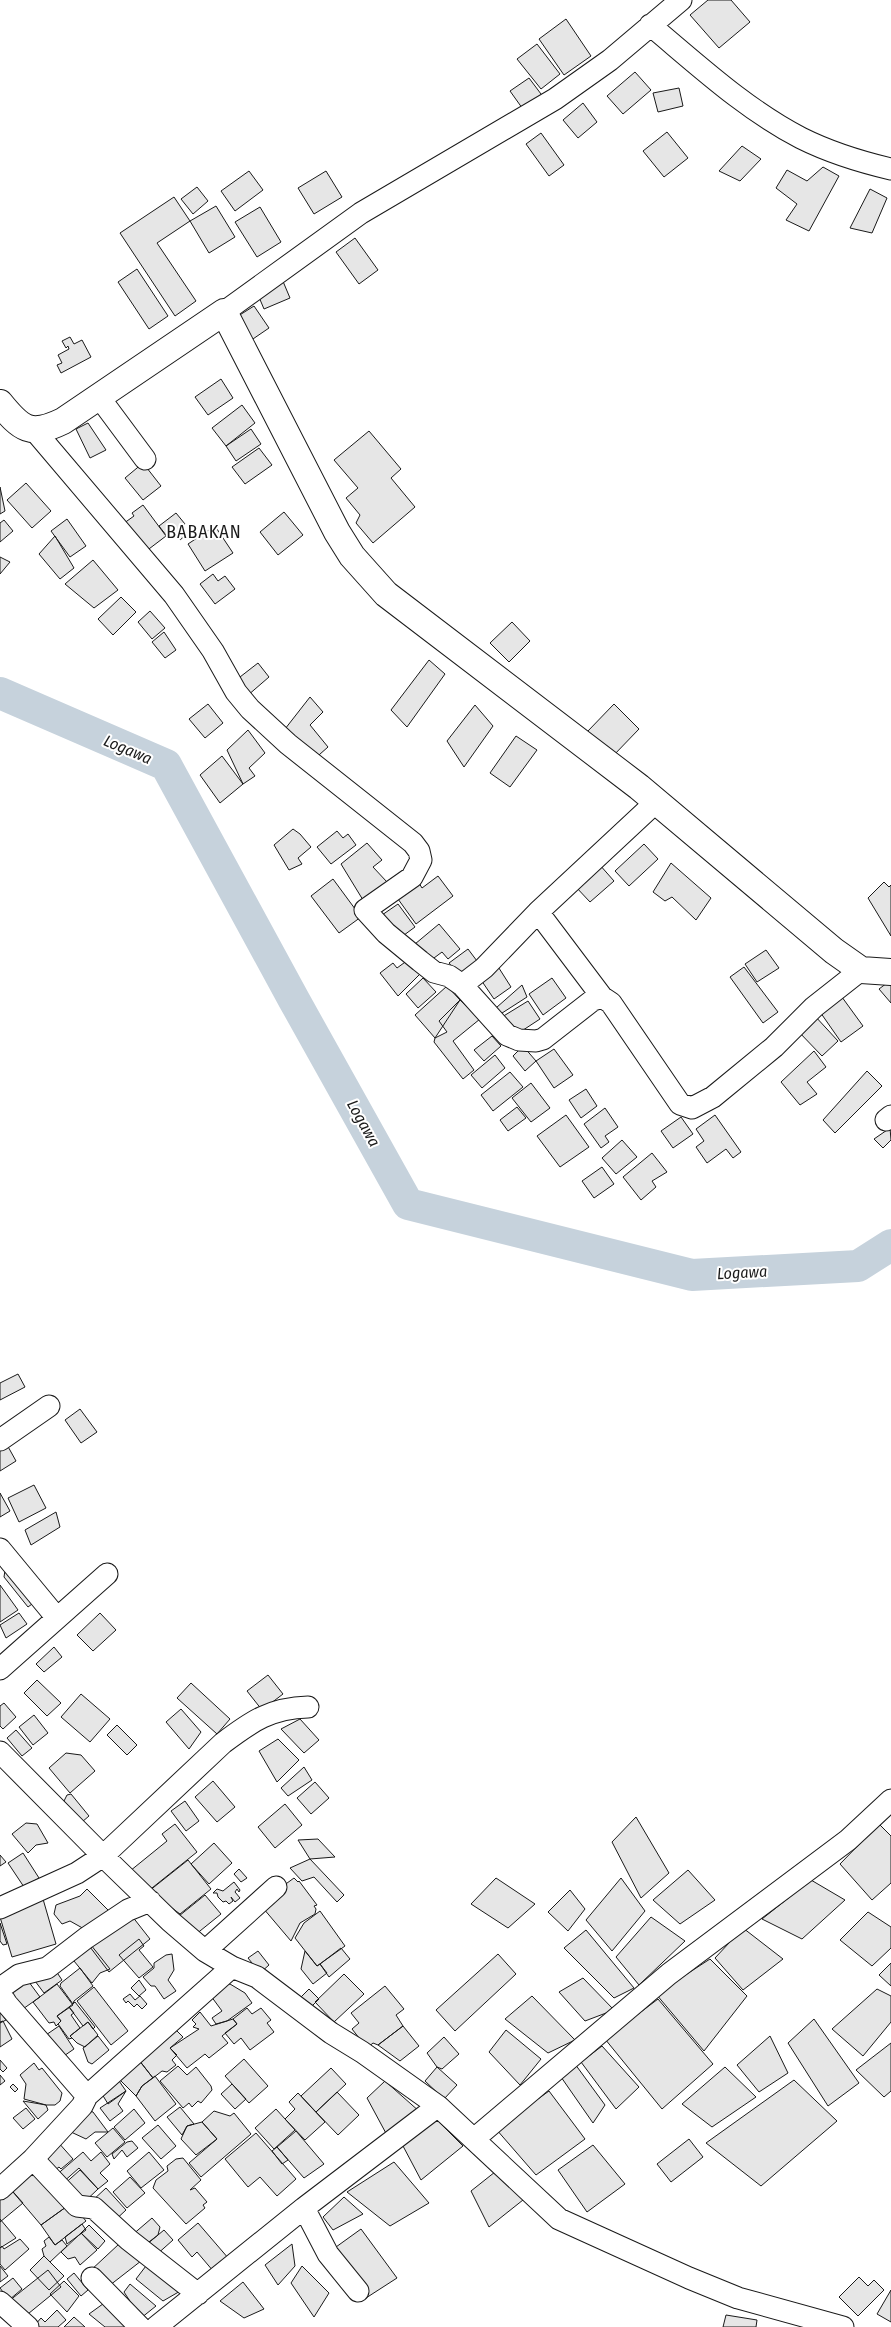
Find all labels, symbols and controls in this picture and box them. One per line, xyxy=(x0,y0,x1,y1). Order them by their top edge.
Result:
district label: BABAKAN xyxy=(166,521,242,543)
water label: Logawa xyxy=(101,731,155,768)
water label: Logawa xyxy=(343,1097,384,1150)
water label: Logawa xyxy=(716,1262,768,1283)

